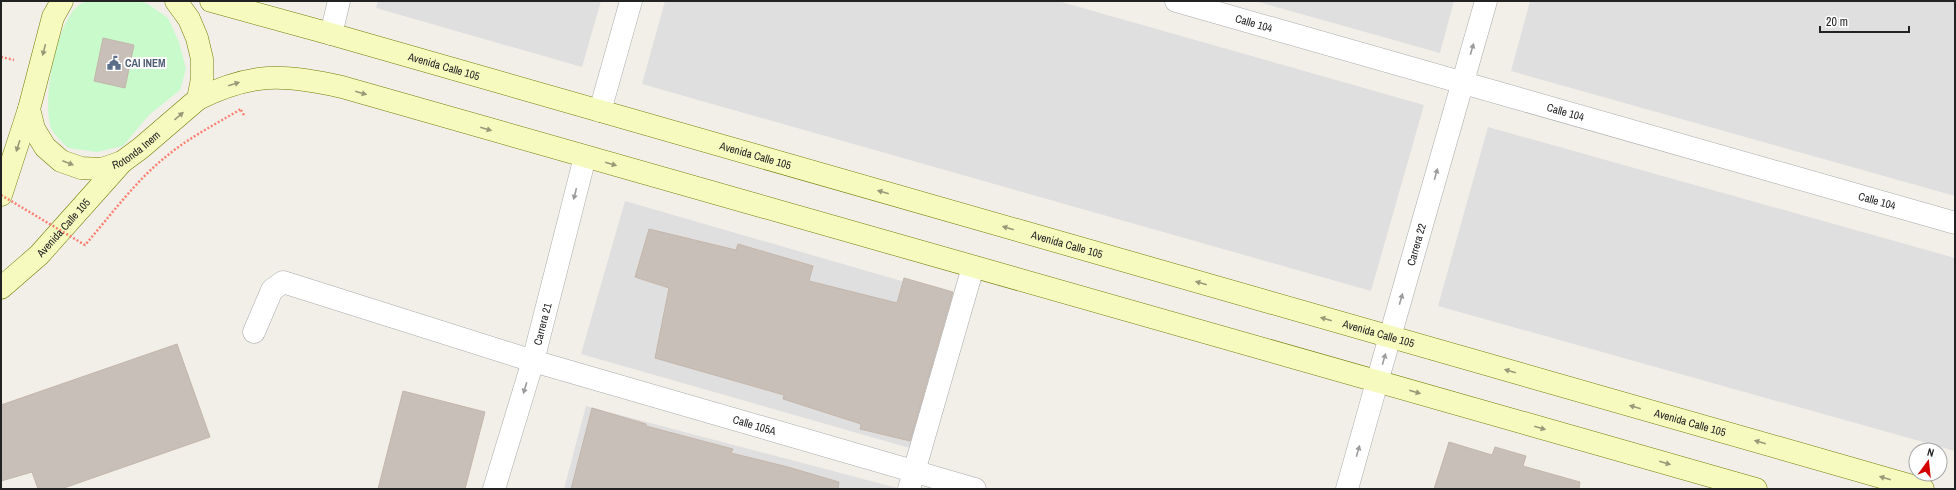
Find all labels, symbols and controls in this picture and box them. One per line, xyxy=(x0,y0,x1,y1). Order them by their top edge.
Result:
scale bar xyxy=(1820,8,1909,34)
street label: Calle 104 xyxy=(1234,11,1274,35)
text: 20 m xyxy=(1826,14,1848,30)
one-way arrow xyxy=(1469,43,1475,55)
one-way arrow xyxy=(41,45,47,57)
street label: Avenida Calle 105 xyxy=(406,49,481,83)
public building icon: CAI INEM xyxy=(106,55,122,71)
place label: CAI INEM xyxy=(125,56,166,70)
one-way arrow xyxy=(228,81,240,87)
one-way arrow xyxy=(355,90,367,96)
street label: Calle 104 xyxy=(1545,100,1586,124)
one-way arrow xyxy=(174,111,184,120)
one-way arrow xyxy=(480,126,492,132)
street label: Rotonda Inem xyxy=(110,128,163,172)
street label: Avenida Calle 105 xyxy=(717,138,793,172)
one-way arrow xyxy=(15,140,21,152)
one-way arrow xyxy=(62,160,74,166)
one-way arrow xyxy=(605,161,617,167)
one-way arrow xyxy=(1433,168,1439,180)
one-way arrow xyxy=(572,189,578,201)
one-way arrow xyxy=(877,189,889,195)
street label: Calle 104 xyxy=(1857,189,1897,213)
street label: Avenida Calle 105 xyxy=(33,195,93,261)
street label: Carrera 22 xyxy=(1404,222,1429,267)
one-way arrow xyxy=(1002,225,1014,231)
street label: Avenida Calle 105 xyxy=(1029,227,1104,261)
one-way arrow xyxy=(1194,280,1206,286)
one-way arrow xyxy=(1398,293,1404,305)
street label: Carrera 21 xyxy=(530,301,555,347)
one-way arrow xyxy=(1319,315,1332,321)
street label: Avenida Calle 105 xyxy=(1340,316,1416,350)
one-way arrow xyxy=(1381,353,1387,365)
one-way arrow xyxy=(1504,368,1516,374)
one-way arrow xyxy=(522,382,528,394)
one-way arrow xyxy=(1409,389,1421,395)
one-way arrow xyxy=(1629,404,1641,410)
street label: Avenida Calle 105 xyxy=(1652,405,1728,439)
street label: Calle 105A xyxy=(731,412,779,438)
one-way arrow xyxy=(1534,425,1546,431)
one-way arrow xyxy=(1754,439,1766,445)
north arrow xyxy=(1908,442,1948,482)
one-way arrow xyxy=(1355,445,1361,458)
text: N xyxy=(1926,445,1936,460)
one-way arrow xyxy=(1659,460,1671,466)
one-way arrow xyxy=(1879,475,1891,481)

